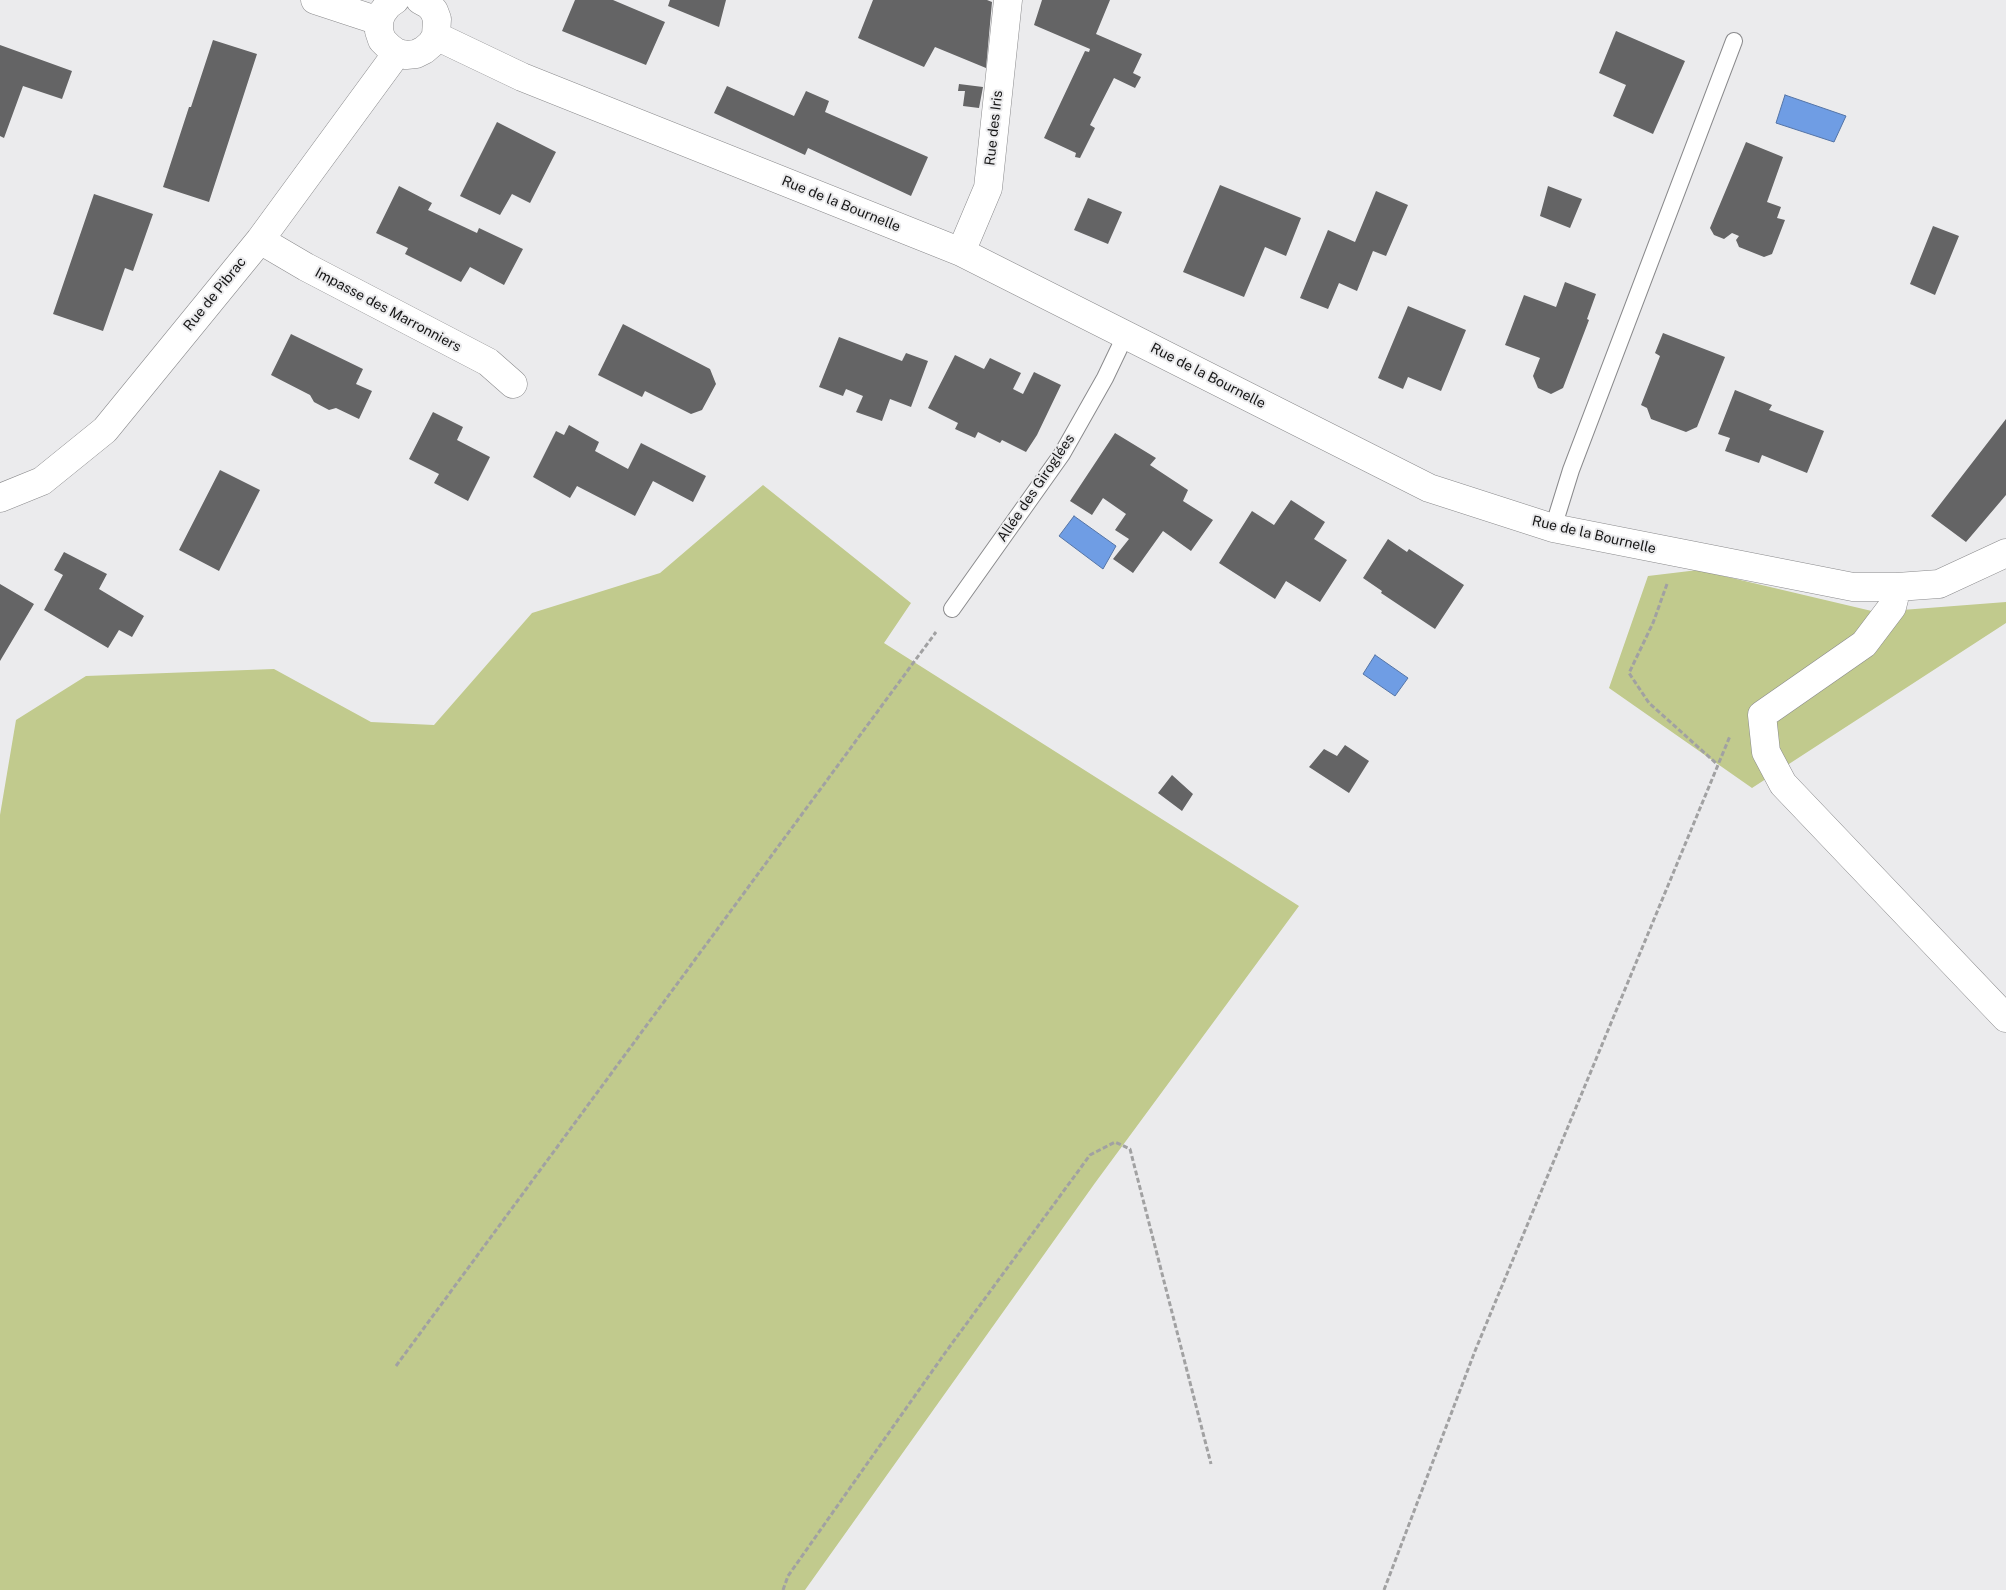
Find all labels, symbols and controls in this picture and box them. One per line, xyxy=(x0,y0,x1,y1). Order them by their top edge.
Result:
street label: Rue des Iris xyxy=(982,90,1006,166)
street label: Rue de la Bournelle xyxy=(779,172,903,236)
street label: Rue de Pibrac xyxy=(180,254,250,334)
street label: Impasse des Marronniers xyxy=(312,264,464,356)
street label: Rue de la Bournelle xyxy=(1148,340,1268,412)
street label: Allée des Giroglées xyxy=(994,431,1078,545)
street label: Rue de la Bournelle xyxy=(1530,513,1658,557)

